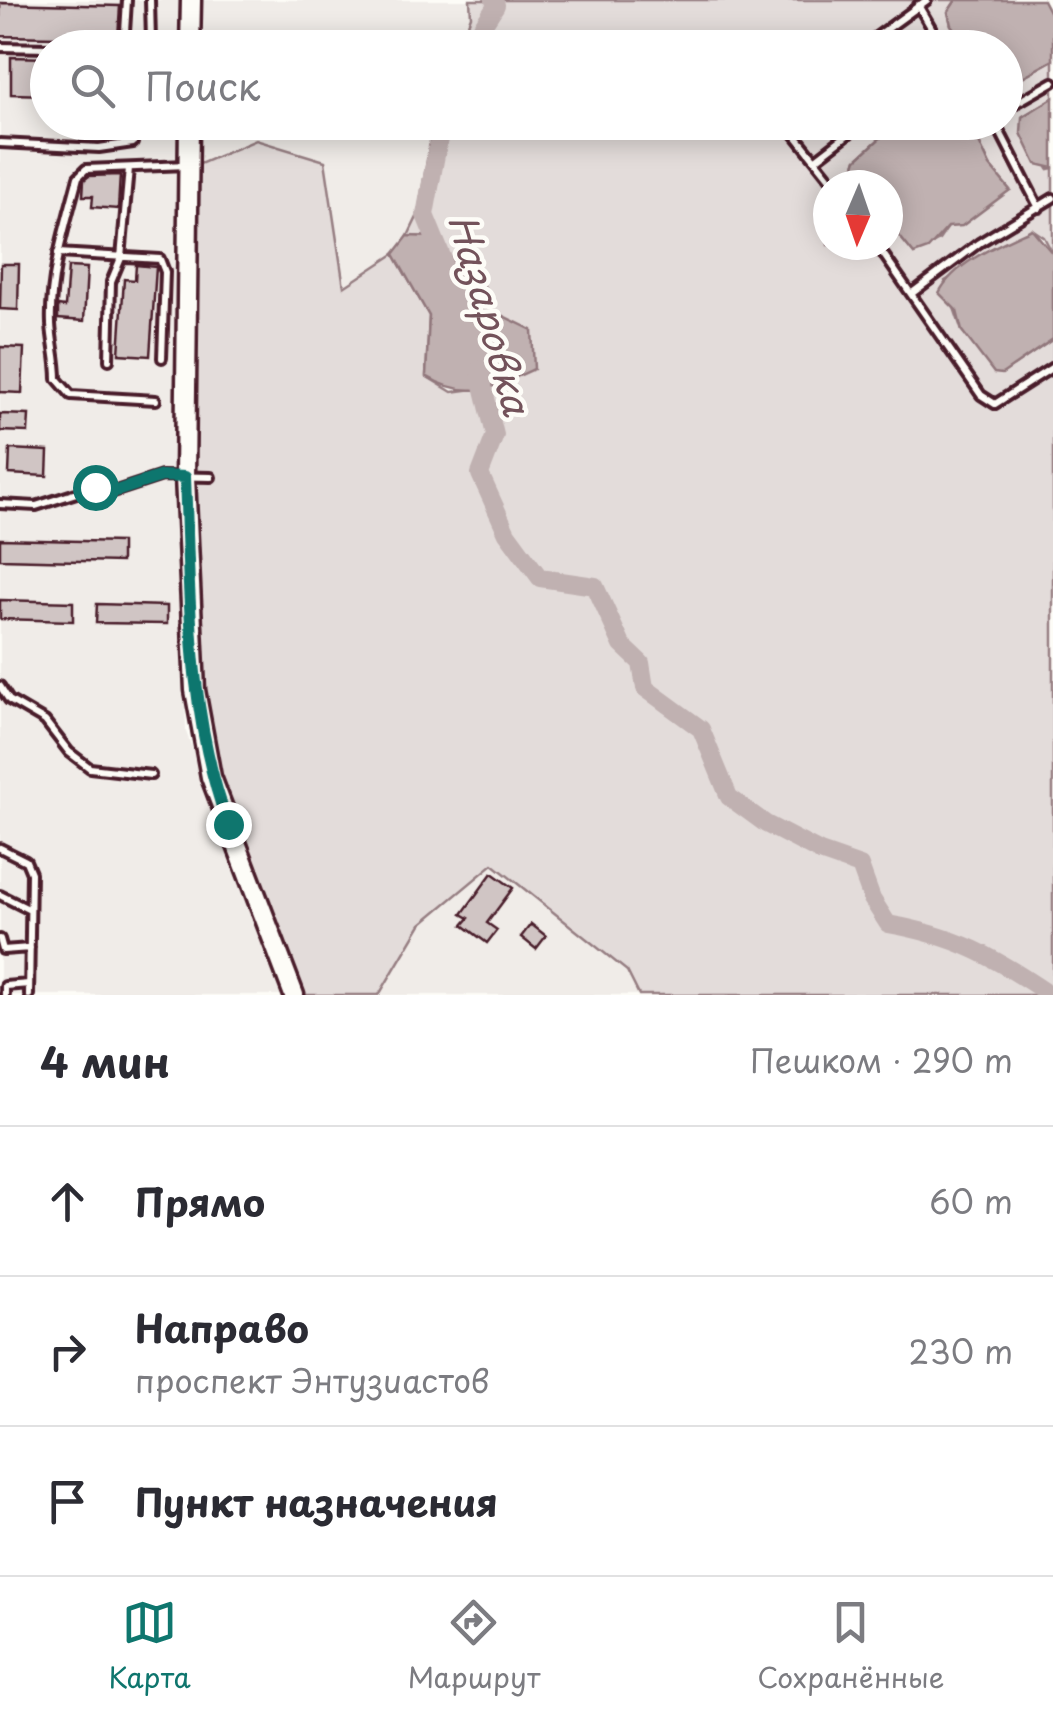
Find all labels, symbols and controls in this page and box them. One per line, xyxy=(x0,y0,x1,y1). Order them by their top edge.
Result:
search box xyxy=(30,30,1023,140)
text: Поиск xyxy=(145,57,260,114)
icon: search xyxy=(65,58,120,113)
north arrow xyxy=(813,170,903,260)
water label: Назаровка xyxy=(435,207,547,423)
route start xyxy=(73,465,119,511)
route end xyxy=(206,802,252,848)
text: 4 мин xyxy=(40,1029,170,1092)
text: Пешком · 290 m xyxy=(750,1036,1013,1084)
text: Прямо xyxy=(135,1173,265,1230)
icon: ahead xyxy=(40,1174,95,1229)
text: 60 m xyxy=(929,1177,1013,1225)
text: Направо xyxy=(135,1299,309,1356)
icon: right xyxy=(40,1324,95,1379)
text: 230 m xyxy=(908,1327,1013,1375)
text: проспект Энтузиастов xyxy=(135,1356,490,1404)
text: Пункт назначения xyxy=(135,1473,498,1530)
icon: arrive xyxy=(40,1474,95,1529)
tab: Карта xyxy=(109,1595,191,1698)
tab: Маршрут xyxy=(408,1595,540,1698)
tab: Сохранённые xyxy=(757,1595,944,1698)

